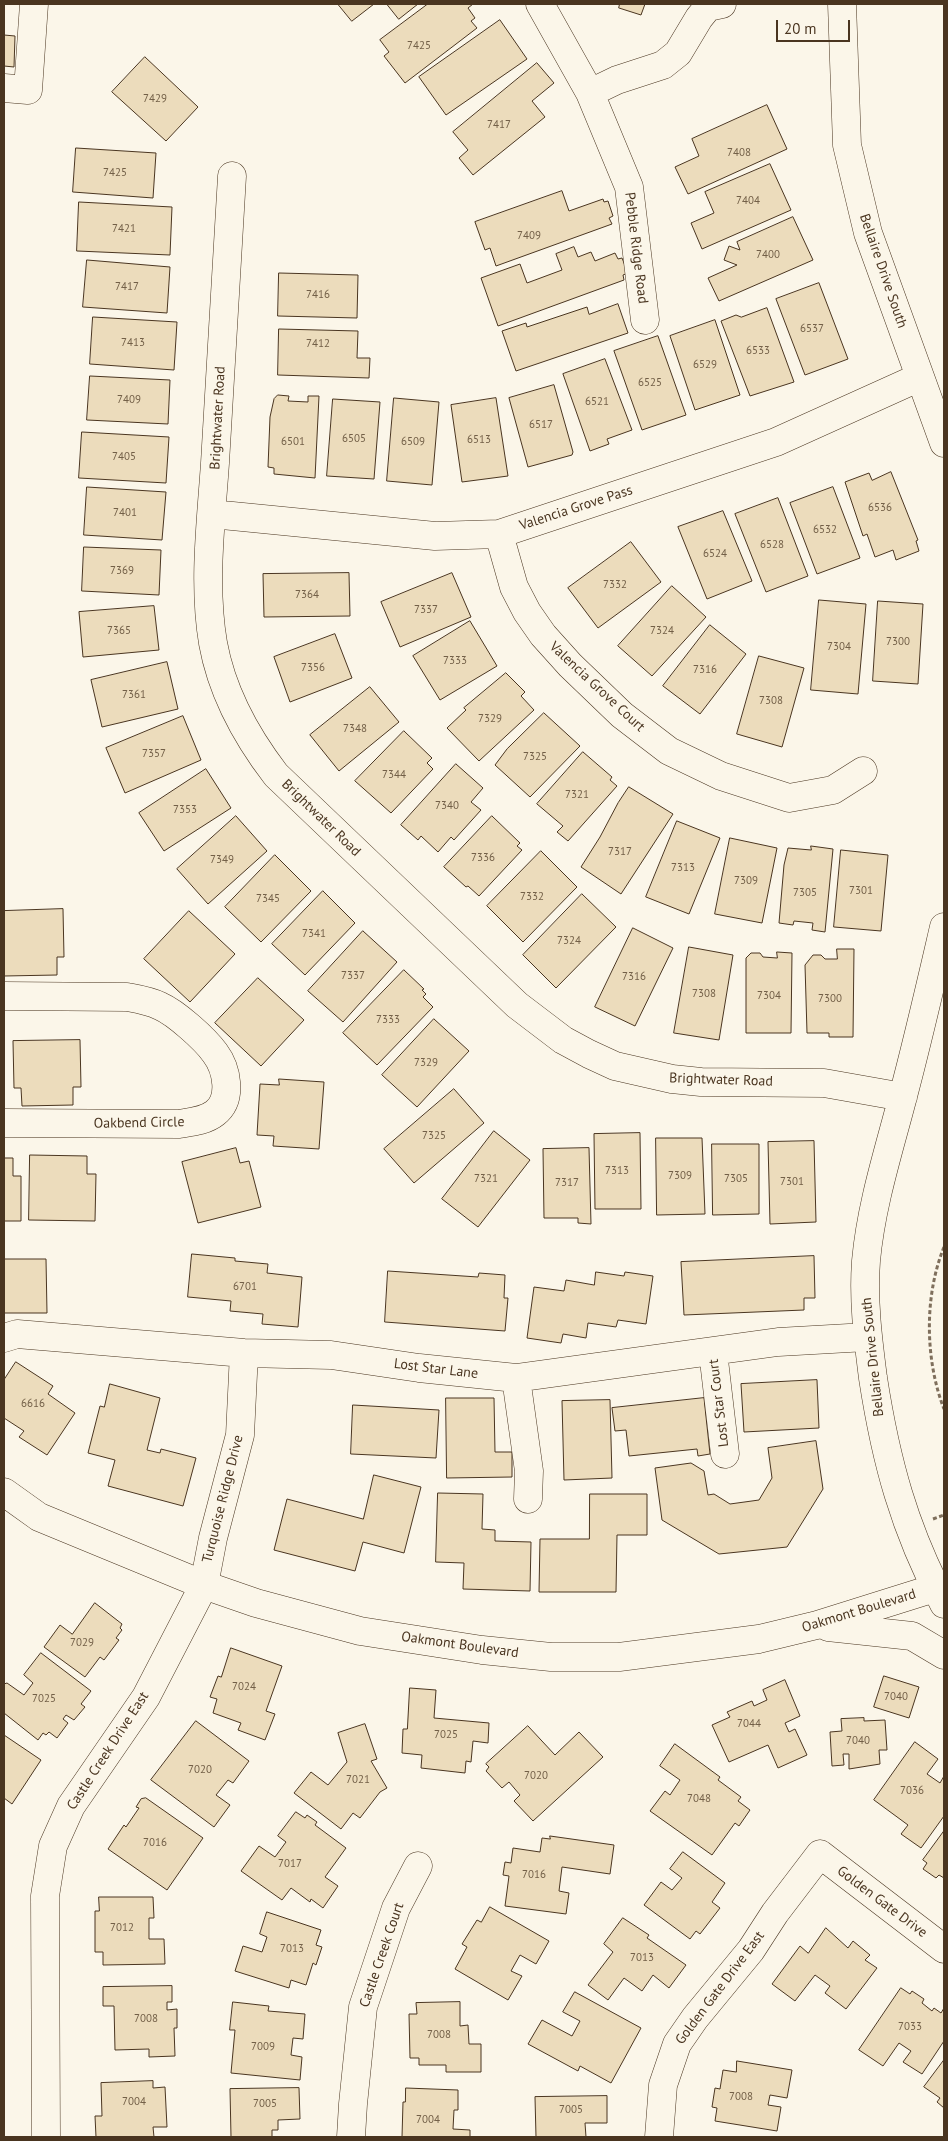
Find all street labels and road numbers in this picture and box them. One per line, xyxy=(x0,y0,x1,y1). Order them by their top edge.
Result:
street label: Pebble Ridge Road xyxy=(621,191,651,305)
street label: Bellaire Drive South xyxy=(856,212,910,330)
street label: Brightwater Road xyxy=(207,366,229,470)
street label: Valencia Grove Pass xyxy=(517,482,635,534)
street label: Valencia Grove Court xyxy=(546,638,648,736)
street label: Brightwater Road xyxy=(278,776,364,860)
street label: Brightwater Road xyxy=(669,1070,773,1090)
street label: Oakbend Circle xyxy=(93,1114,185,1132)
street label: Bellaire Drive South xyxy=(858,1297,888,1417)
street label: Lost Star Lane xyxy=(393,1356,479,1382)
street label: Lost Star Court xyxy=(705,1358,733,1448)
street label: Turquoise Ridge Drive xyxy=(199,1433,247,1565)
street label: Oakmont Boulevard xyxy=(800,1586,918,1636)
street label: Oakmont Boulevard xyxy=(400,1628,520,1662)
street label: Castle Creek Drive East xyxy=(64,1689,152,1813)
street label: Golden Gate Drive xyxy=(834,1863,930,1941)
street label: Castle Creek Court xyxy=(356,1900,408,2010)
street label: Golden Gate Drive East xyxy=(672,1928,768,2048)

